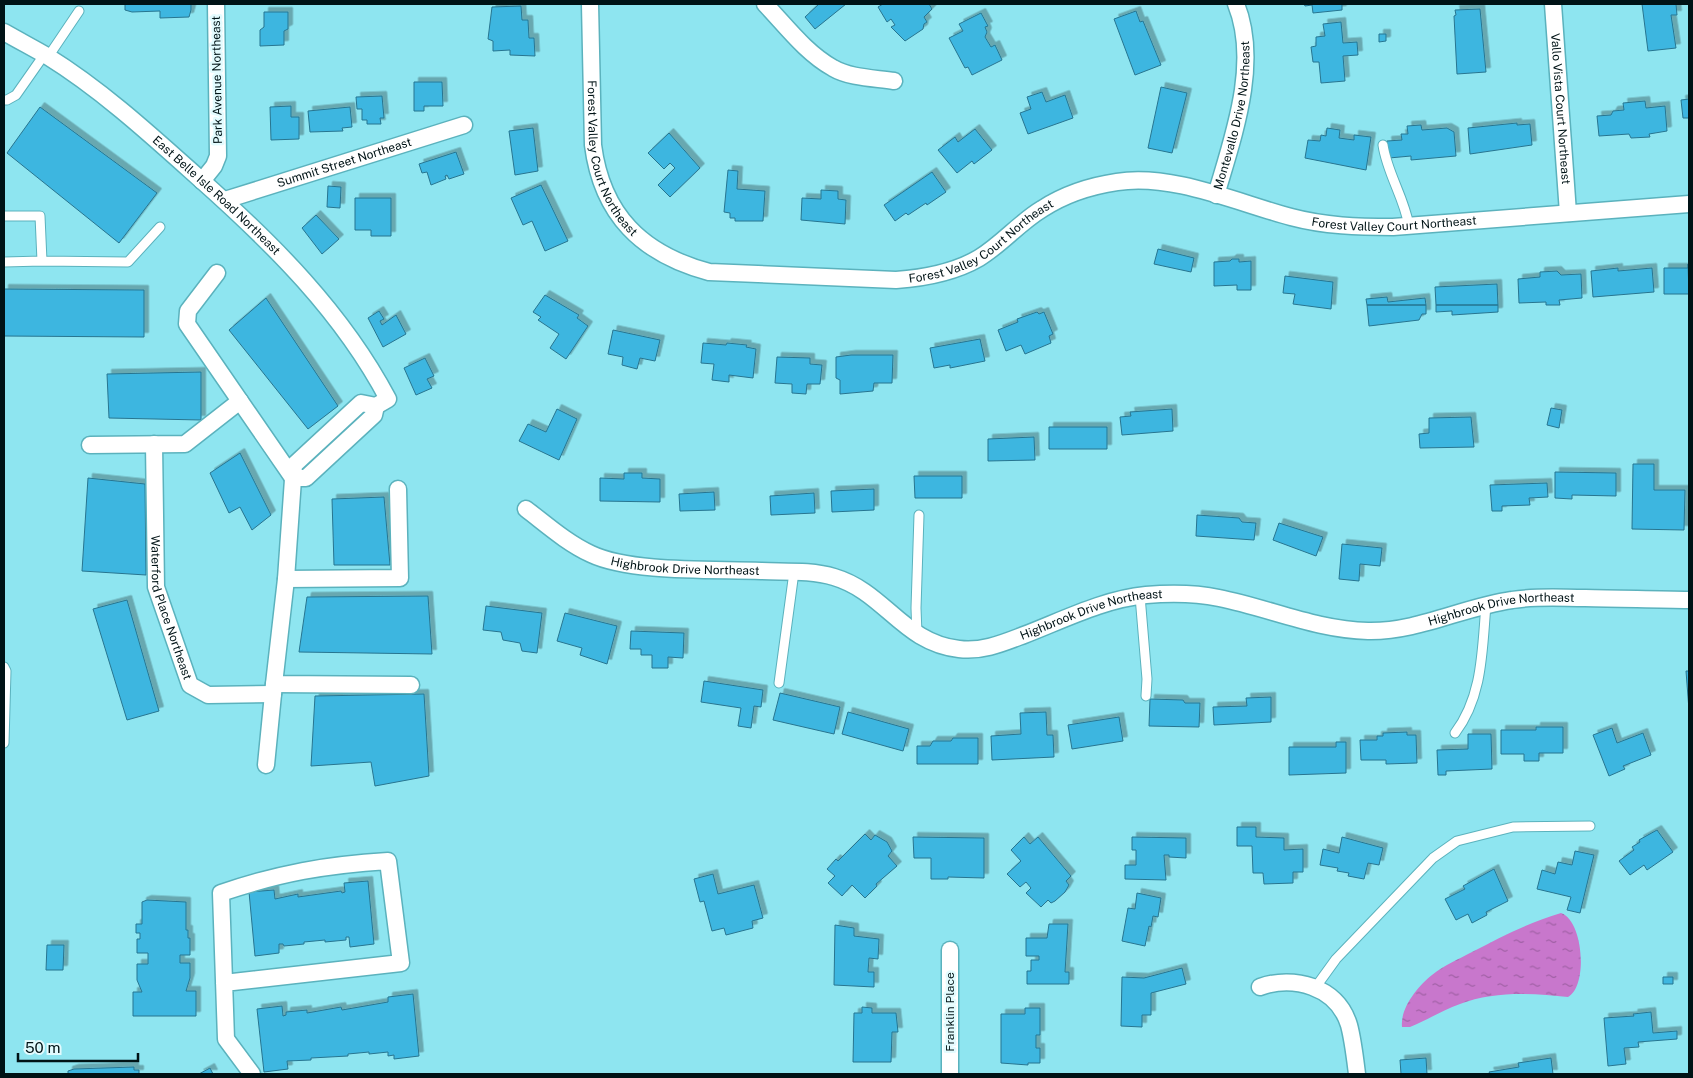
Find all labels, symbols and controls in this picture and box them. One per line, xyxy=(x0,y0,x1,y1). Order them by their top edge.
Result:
street label: Park Avenue Northeast xyxy=(209,15,225,144)
street label: Vallo Vista Court Northeast xyxy=(1548,33,1573,185)
street label: Montevallo Drive Northeast xyxy=(1211,40,1253,191)
street label: Forest Valley Court Northeast xyxy=(585,80,640,239)
street label: East Belle Isle Road Northeast xyxy=(150,133,283,258)
street label: Summit Street Northeast xyxy=(275,135,414,190)
street label: Forest Valley Court Northeast xyxy=(908,197,1056,286)
street label: Forest Valley Court Northeast xyxy=(1311,214,1477,234)
street label: Waterford Place Northeast xyxy=(148,535,195,682)
street label: Highbrook Drive Northeast xyxy=(609,554,760,578)
street label: Highbrook Drive Northeast xyxy=(1018,587,1163,643)
street label: Highbrook Drive Northeast xyxy=(1427,590,1575,629)
street label: Franklin Place xyxy=(943,972,957,1052)
scale bar xyxy=(18,1030,138,1062)
text: 50 m xyxy=(25,1039,60,1056)

